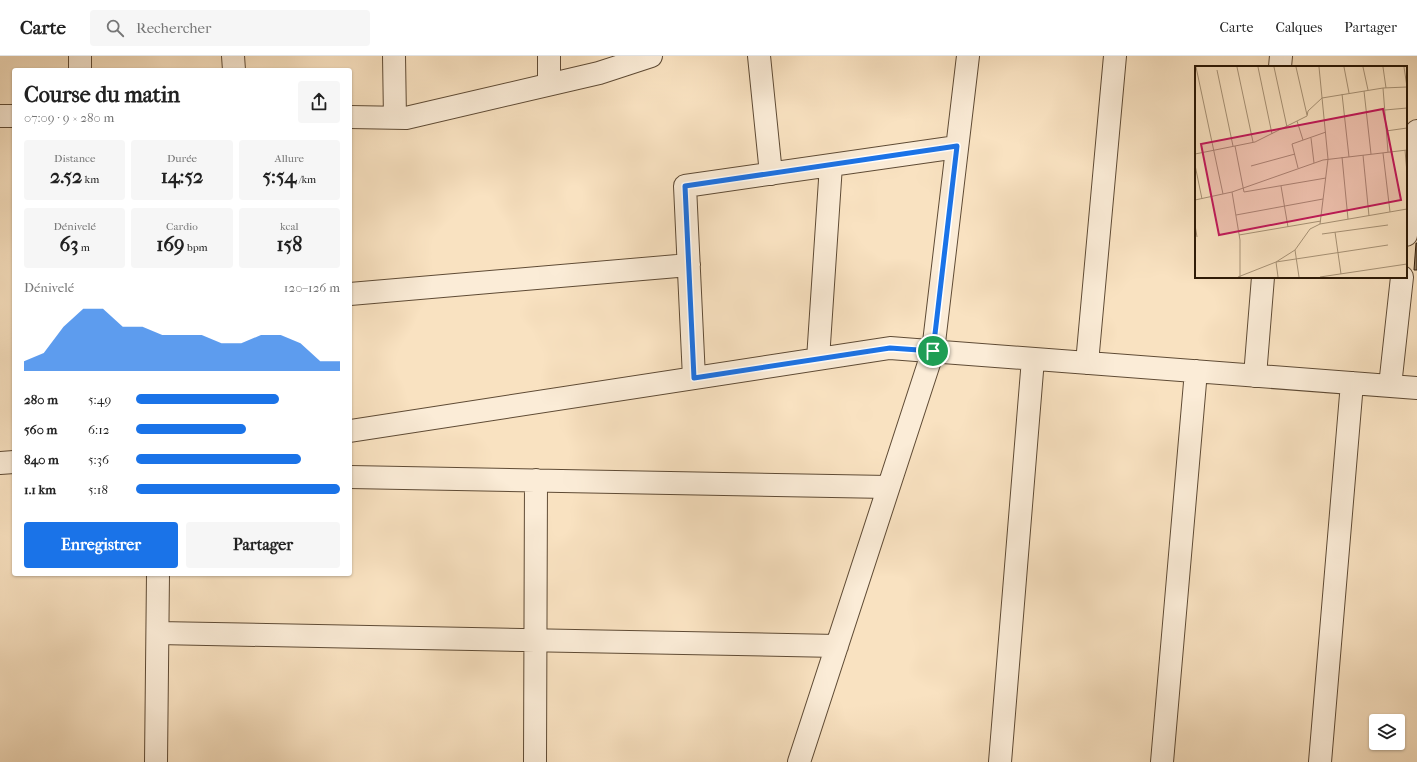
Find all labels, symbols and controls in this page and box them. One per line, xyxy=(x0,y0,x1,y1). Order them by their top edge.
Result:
search box xyxy=(90,10,370,46)
text: Carte xyxy=(20,17,66,39)
icon: search xyxy=(104,17,126,39)
text: Rechercher xyxy=(136,19,211,37)
text: Carte xyxy=(1220,19,1253,36)
text: Calques xyxy=(1275,19,1322,36)
text: Partager xyxy=(1344,19,1397,36)
inset map xyxy=(1195,66,1407,278)
button: share xyxy=(298,81,340,123)
text: Course du matin xyxy=(24,82,180,108)
text: 07:09 · 9 × 280 m xyxy=(24,110,114,125)
text: Distance xyxy=(54,152,95,165)
text: Durée xyxy=(167,152,197,165)
text: Allure xyxy=(275,152,304,165)
text: 2.52 xyxy=(50,165,82,188)
text: 14:52 xyxy=(161,165,203,188)
text: 5:54 xyxy=(262,165,296,188)
text: km xyxy=(82,173,99,186)
text: /km xyxy=(296,173,316,186)
text: Dénivelé xyxy=(53,220,96,233)
text: Cardio xyxy=(166,220,198,233)
text: kcal xyxy=(280,220,299,233)
text: 63 xyxy=(59,233,78,256)
text: 169 xyxy=(156,233,185,256)
text: 158 xyxy=(276,233,302,256)
text: m xyxy=(78,241,90,254)
text: bpm xyxy=(185,241,208,254)
text: Dénivelé xyxy=(24,280,74,295)
text: 120–126 m xyxy=(284,280,340,295)
pin xyxy=(916,334,950,368)
icon: arrive xyxy=(922,340,944,362)
text: 280 m xyxy=(24,392,58,407)
text: 5:49 xyxy=(88,392,111,407)
text: 560 m xyxy=(24,422,57,437)
text: 6:12 xyxy=(88,422,110,437)
text: 840 m xyxy=(24,452,59,467)
text: 5:36 xyxy=(88,452,109,467)
text: 1.1 km xyxy=(24,482,56,497)
text: 5:18 xyxy=(88,482,108,497)
button: Enregistrer xyxy=(24,522,178,568)
button: Partager xyxy=(186,522,340,568)
map controls xyxy=(1369,714,1405,750)
button: layers xyxy=(1369,714,1405,750)

